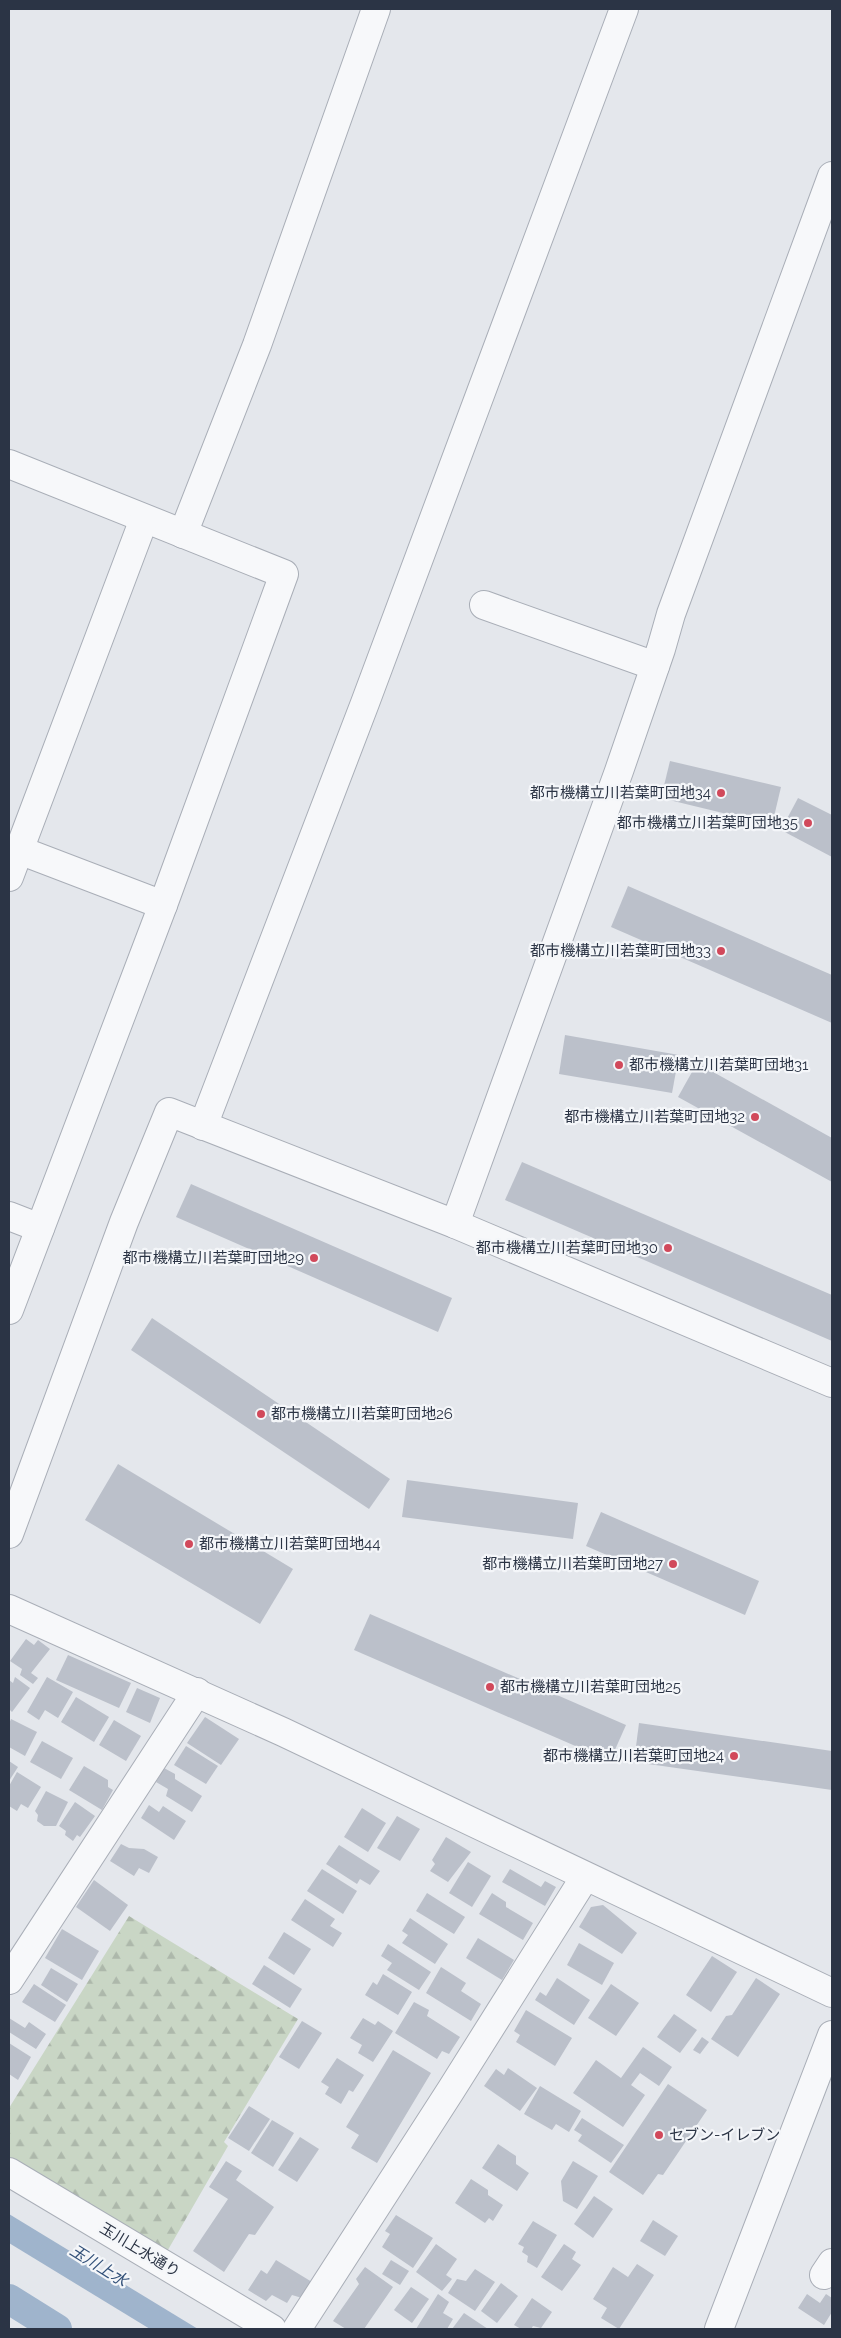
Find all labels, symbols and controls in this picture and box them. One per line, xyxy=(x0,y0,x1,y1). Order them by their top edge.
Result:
place label: 都市機構立川若葉町団地34 xyxy=(530,784,711,802)
marker: 都市機構立川若葉町団地34 xyxy=(715,787,727,799)
place label: 都市機構立川若葉町団地35 xyxy=(617,814,798,832)
marker: 都市機構立川若葉町団地35 xyxy=(802,817,814,829)
place label: 都市機構立川若葉町団地33 xyxy=(530,942,711,960)
marker: 都市機構立川若葉町団地33 xyxy=(715,945,727,957)
place label: 都市機構立川若葉町団地31 xyxy=(629,1056,809,1074)
marker: 都市機構立川若葉町団地31 xyxy=(613,1059,625,1071)
place label: 都市機構立川若葉町団地32 xyxy=(564,1108,745,1126)
marker: 都市機構立川若葉町団地32 xyxy=(749,1111,761,1123)
place label: 都市機構立川若葉町団地30 xyxy=(476,1239,658,1257)
marker: 都市機構立川若葉町団地30 xyxy=(662,1242,674,1254)
place label: 都市機構立川若葉町団地29 xyxy=(122,1249,304,1267)
marker: 都市機構立川若葉町団地29 xyxy=(308,1252,320,1264)
place label: 都市機構立川若葉町団地26 xyxy=(271,1405,453,1423)
marker: 都市機構立川若葉町団地26 xyxy=(255,1408,267,1420)
place label: 都市機構立川若葉町団地44 xyxy=(199,1535,380,1553)
marker: 都市機構立川若葉町団地44 xyxy=(183,1538,195,1550)
place label: 都市機構立川若葉町団地27 xyxy=(482,1555,663,1573)
marker: 都市機構立川若葉町団地27 xyxy=(667,1558,679,1570)
place label: 都市機構立川若葉町団地25 xyxy=(500,1678,681,1696)
marker: 都市機構立川若葉町団地25 xyxy=(484,1681,496,1693)
place label: 都市機構立川若葉町団地24 xyxy=(543,1747,724,1765)
marker: 都市機構立川若葉町団地24 xyxy=(728,1750,740,1762)
place label: セブン-イレブン xyxy=(669,2126,780,2144)
marker: セブン-イレブン xyxy=(653,2129,665,2141)
street label: 玉川上水通り xyxy=(97,2219,183,2281)
water label: 玉川上水 xyxy=(67,2240,131,2290)

